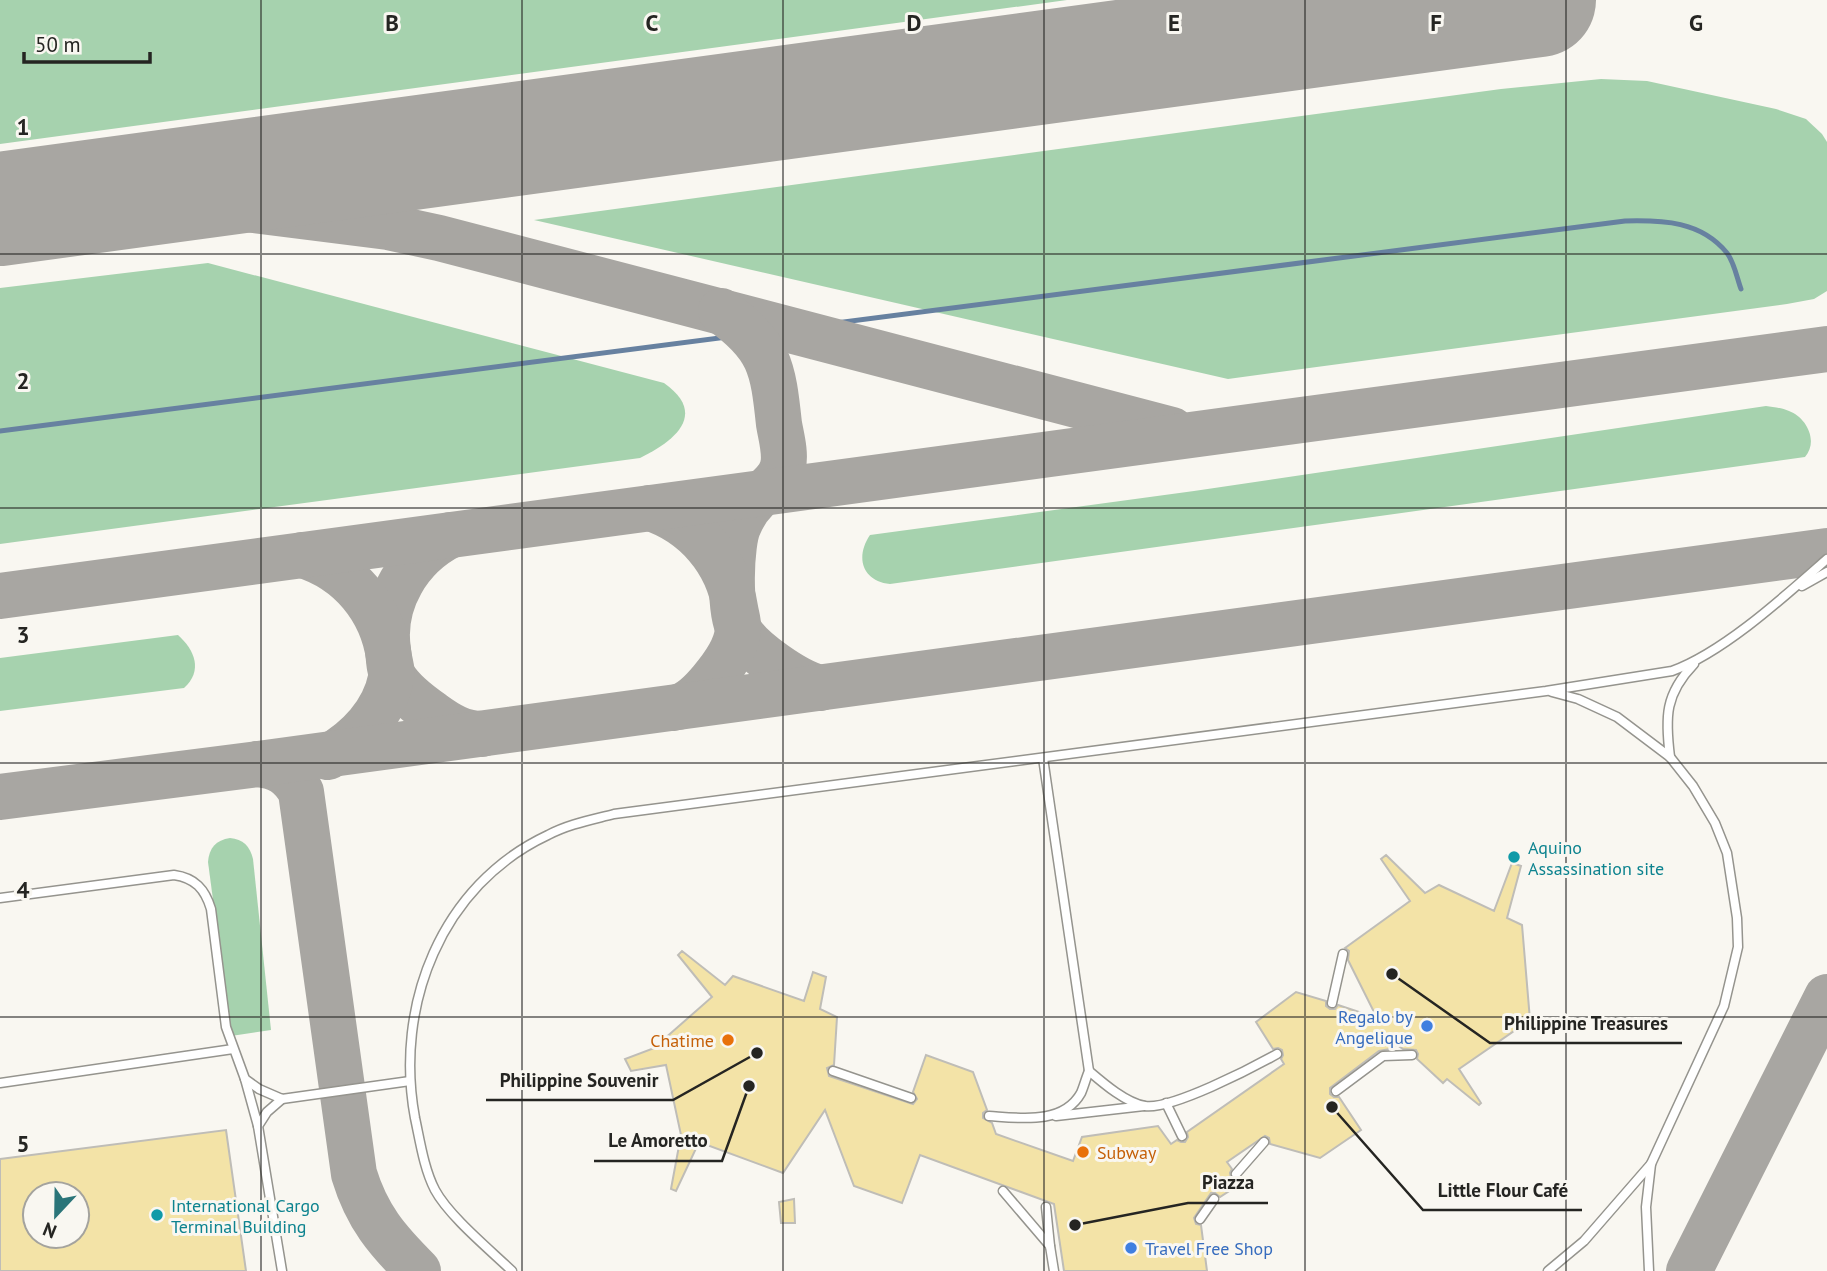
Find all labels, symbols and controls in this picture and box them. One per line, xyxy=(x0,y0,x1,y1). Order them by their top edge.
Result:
text: B xyxy=(385,8,399,37)
text: C xyxy=(646,8,659,37)
text: D xyxy=(907,8,921,37)
text: E xyxy=(1168,8,1180,37)
text: F xyxy=(1430,8,1442,37)
text: G xyxy=(1689,8,1703,37)
scale bar xyxy=(24,21,150,65)
text: 50 m xyxy=(35,31,81,58)
text: 1 xyxy=(16,112,30,141)
text: 2 xyxy=(16,366,30,395)
text: 3 xyxy=(16,620,30,649)
place label: Aquino Assassination site xyxy=(1528,836,1664,880)
marker: Aquino Assassination site xyxy=(1506,849,1522,865)
text: 4 xyxy=(16,875,30,904)
callout: Philippine Treasures xyxy=(1490,1003,1682,1043)
place label: Regalo by Angelique xyxy=(1335,1005,1414,1049)
text: Philippine Treasures xyxy=(1504,1011,1668,1035)
marker: Regalo by Angelique xyxy=(1419,1018,1435,1034)
place label: Chatime xyxy=(650,1029,714,1052)
marker: Chatime xyxy=(720,1032,736,1048)
callout: Philippine Souvenir xyxy=(486,1060,673,1100)
text: Philippine Souvenir xyxy=(500,1068,659,1092)
callout: Le Amoretto xyxy=(594,1121,722,1161)
text: Le Amoretto xyxy=(608,1128,708,1152)
text: 5 xyxy=(16,1129,30,1158)
place label: Subway xyxy=(1097,1141,1157,1164)
marker: Subway xyxy=(1075,1144,1091,1160)
callout: Piazza xyxy=(1188,1163,1268,1203)
text: Piazza xyxy=(1202,1170,1254,1194)
callout: Little Flour Café xyxy=(1423,1170,1582,1210)
text: Little Flour Café xyxy=(1438,1178,1568,1202)
north arrow xyxy=(21,1180,91,1250)
place label: International Cargo Terminal Building xyxy=(171,1194,320,1238)
marker: International Cargo Terminal Building xyxy=(149,1207,165,1223)
text: N xyxy=(39,1217,60,1244)
place label: Travel Free Shop xyxy=(1145,1237,1273,1260)
marker: Travel Free Shop xyxy=(1123,1240,1139,1256)

